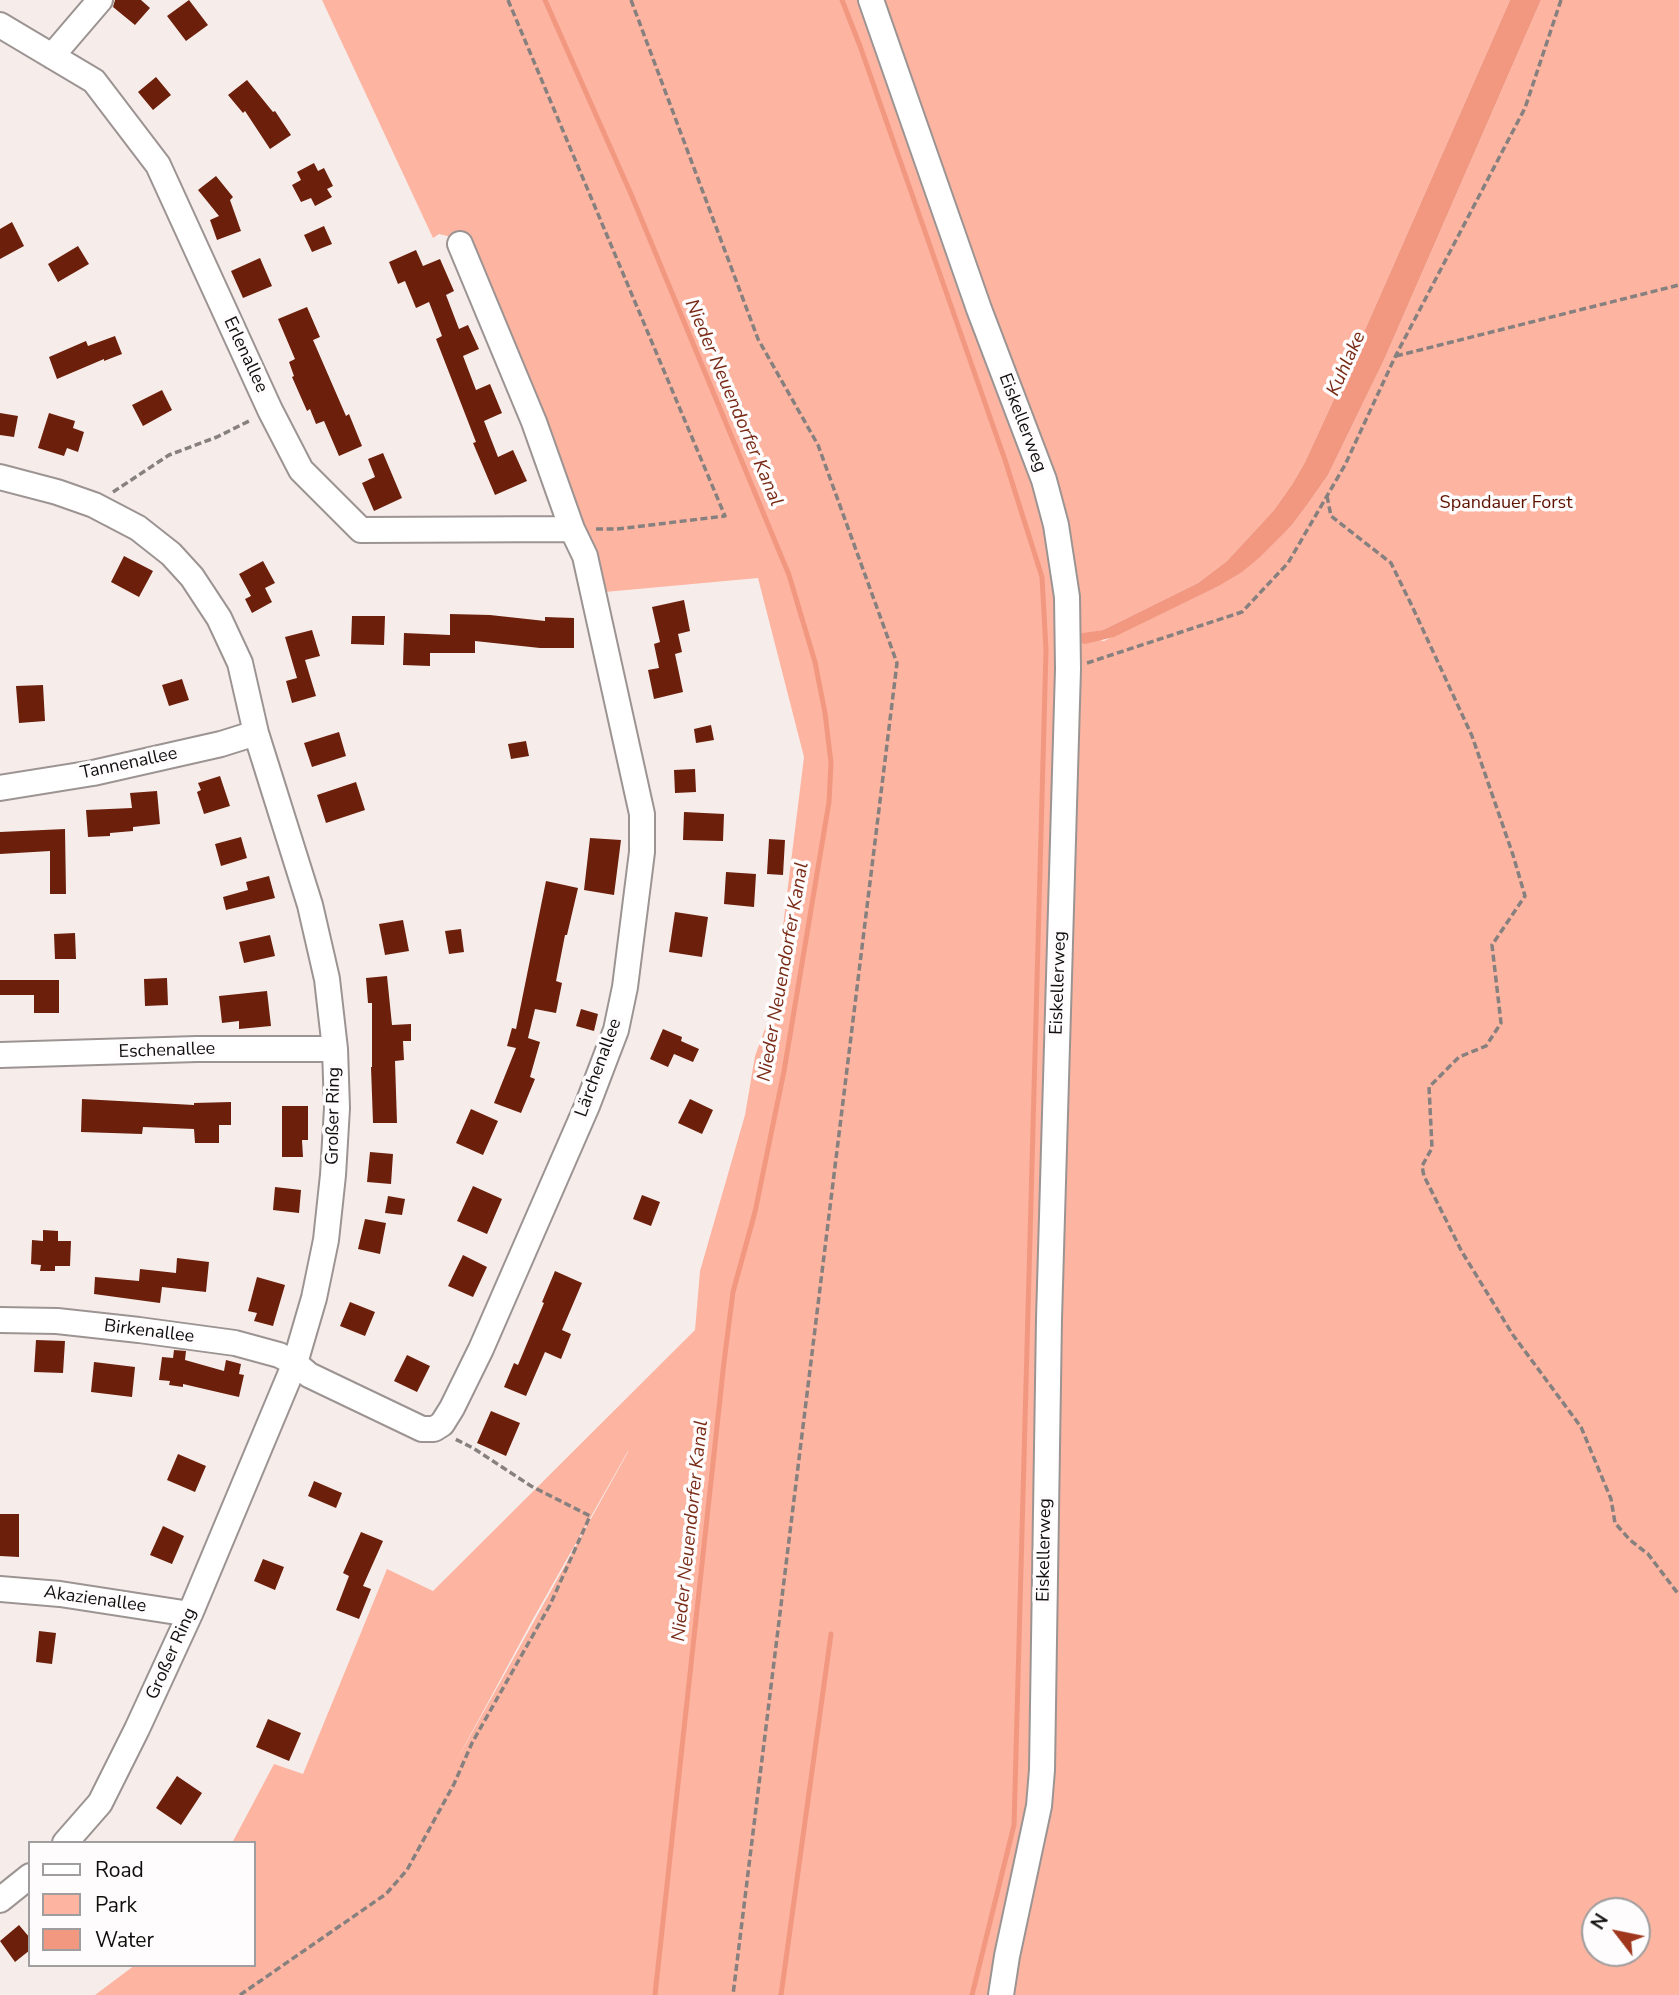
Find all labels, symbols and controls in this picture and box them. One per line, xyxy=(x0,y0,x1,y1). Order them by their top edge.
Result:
water label: Nieder Neuendorfer Kanal xyxy=(679,296,787,510)
street label: Erlenallee xyxy=(218,314,272,396)
water label: Kuhlake xyxy=(1323,328,1371,400)
street label: Eiskellerweg xyxy=(993,371,1051,475)
park label: Spandauer Forst xyxy=(1440,493,1572,515)
street label: Tannenallee xyxy=(79,743,179,785)
water label: Nieder Neuendorfer Kanal xyxy=(753,861,815,1083)
street label: Eiskellerweg xyxy=(1046,931,1072,1035)
street label: Lärchenallee xyxy=(571,1016,627,1120)
street label: Eschenallee xyxy=(118,1039,216,1063)
street label: Großer Ring xyxy=(322,1067,346,1165)
street label: Birkenallee xyxy=(103,1316,195,1348)
water label: Nieder Neuendorfer Kanal xyxy=(668,1419,714,1643)
street label: Eiskellerweg xyxy=(1033,1498,1057,1602)
street label: Akazienallee xyxy=(42,1582,148,1618)
street label: Großer Ring xyxy=(142,1605,202,1703)
legend xyxy=(28,1841,256,1967)
text: Road xyxy=(95,1856,144,1884)
text: Park xyxy=(95,1891,137,1919)
north arrow xyxy=(1581,1897,1651,1967)
text: N xyxy=(1585,1909,1615,1935)
text: Water xyxy=(95,1926,154,1954)

